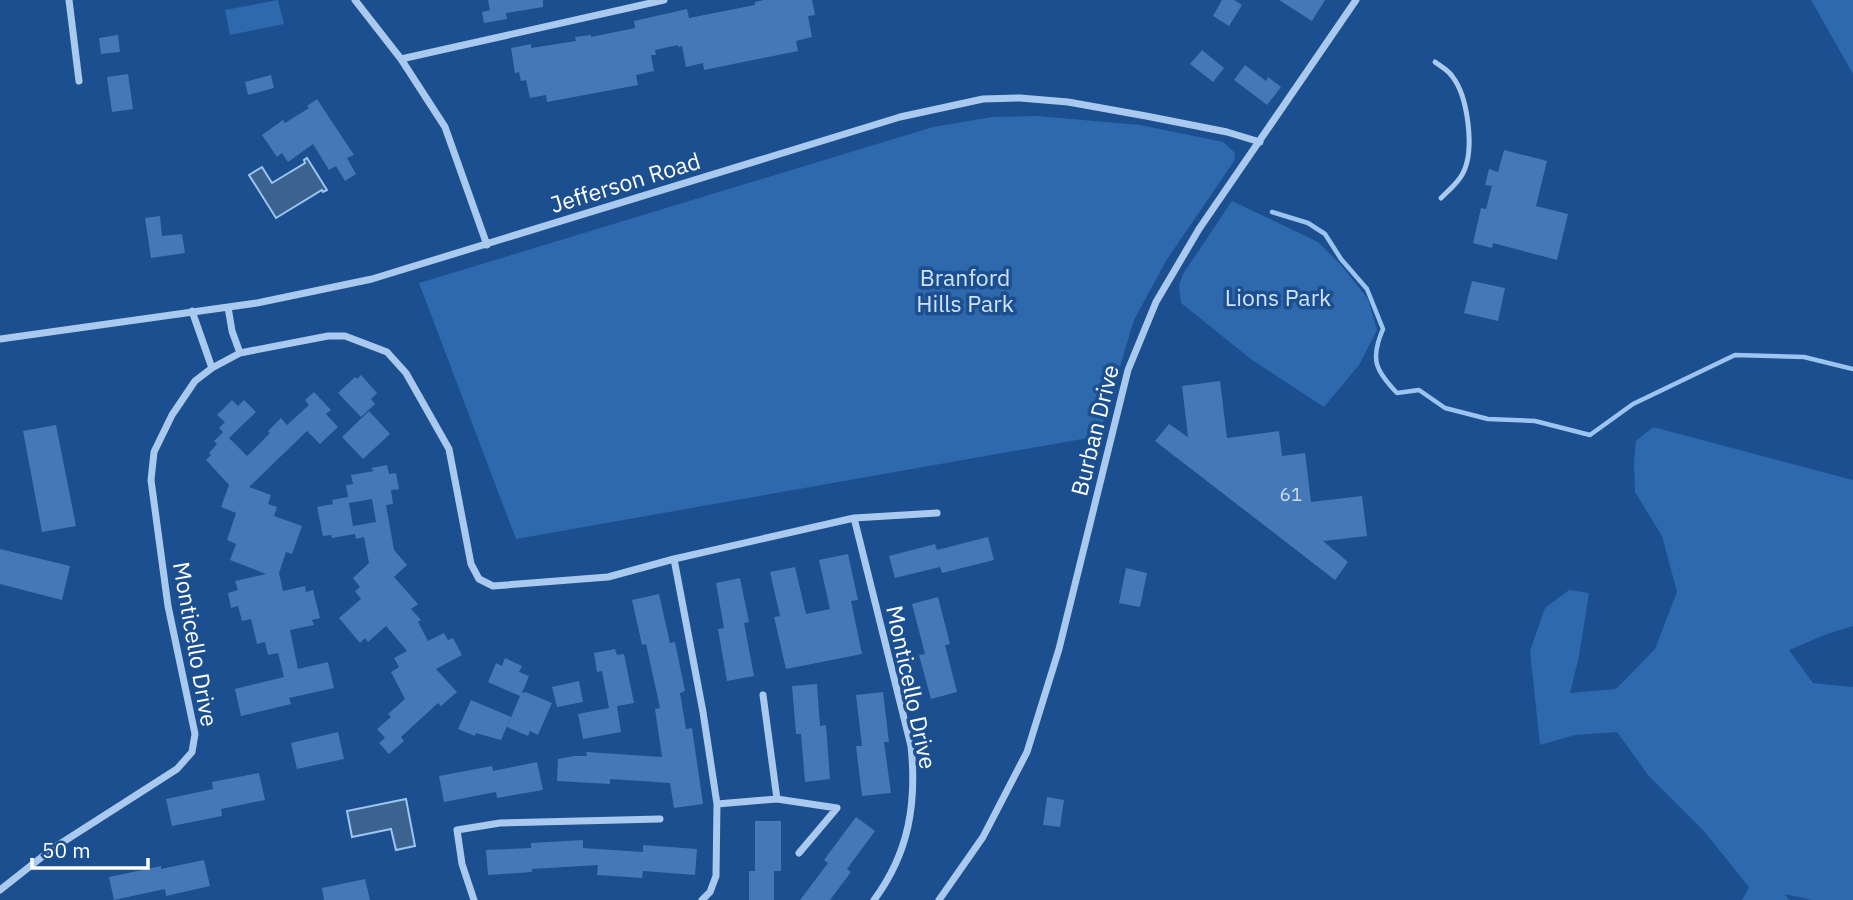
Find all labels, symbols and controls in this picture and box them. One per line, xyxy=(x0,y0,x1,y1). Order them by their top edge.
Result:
street label: Jefferson Road xyxy=(546,145,704,219)
park label: Branford Hills Park xyxy=(916,262,1014,318)
park label: Lions Park xyxy=(1225,282,1331,312)
street label: Burban Drive xyxy=(1063,361,1125,499)
house number: 61 xyxy=(1280,482,1302,506)
street label: Monticello Drive xyxy=(167,559,225,729)
street label: Monticello Drive xyxy=(880,602,944,772)
scale bar xyxy=(32,827,147,871)
text: 50 m xyxy=(42,836,91,864)

